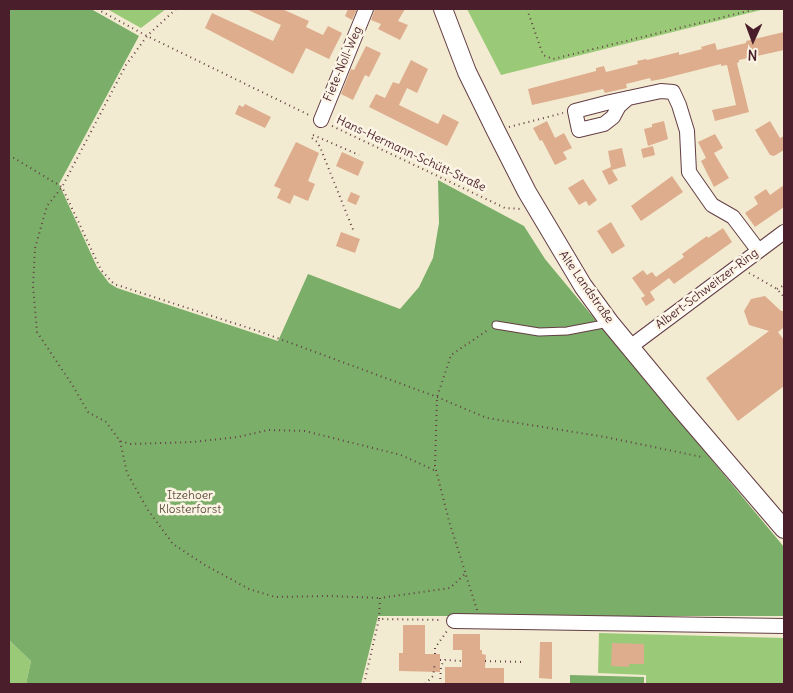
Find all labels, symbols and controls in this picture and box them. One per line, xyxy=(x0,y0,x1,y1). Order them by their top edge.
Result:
north arrow xyxy=(728,15,778,65)
street label: Fiete-Noll-Weg xyxy=(321,24,365,104)
text: N xyxy=(747,46,758,64)
street label: Hans-Hermann-Schütt-Straße xyxy=(334,113,488,195)
street label: Albert-Schweitzer-Ring xyxy=(653,246,761,332)
street label: Alte Landstraße xyxy=(556,248,616,326)
park label: Itzehoer Klosterforst xyxy=(159,489,221,517)

